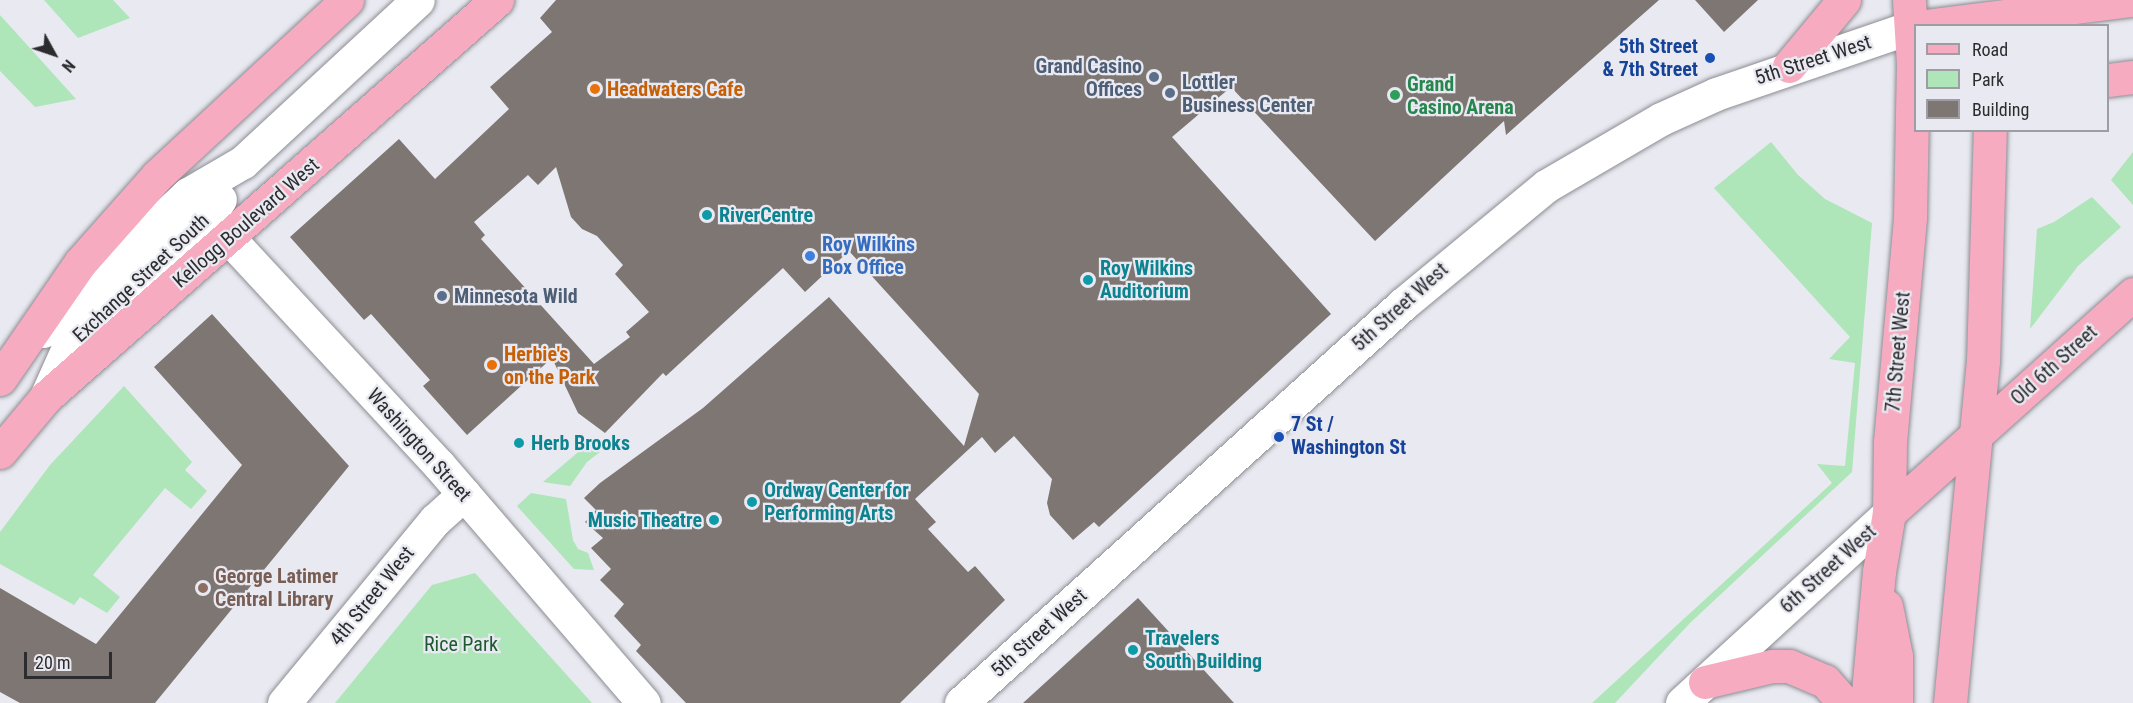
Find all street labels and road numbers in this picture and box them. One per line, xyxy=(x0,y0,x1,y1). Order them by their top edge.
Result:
street label: 5th Street West xyxy=(1752,30,1874,90)
street label: Kellogg Boulevard West xyxy=(168,153,324,293)
street label: Exchange Street South xyxy=(68,209,214,347)
street label: 5th Street West xyxy=(1347,258,1453,356)
street label: 7th Street West xyxy=(1881,291,1915,413)
street label: Old 6th Street xyxy=(2006,320,2102,410)
street label: Washington Street xyxy=(362,383,476,507)
street label: 6th Street West xyxy=(1775,520,1881,618)
street label: 4th Street West xyxy=(325,541,419,651)
street label: 5th Street West xyxy=(986,584,1092,682)

